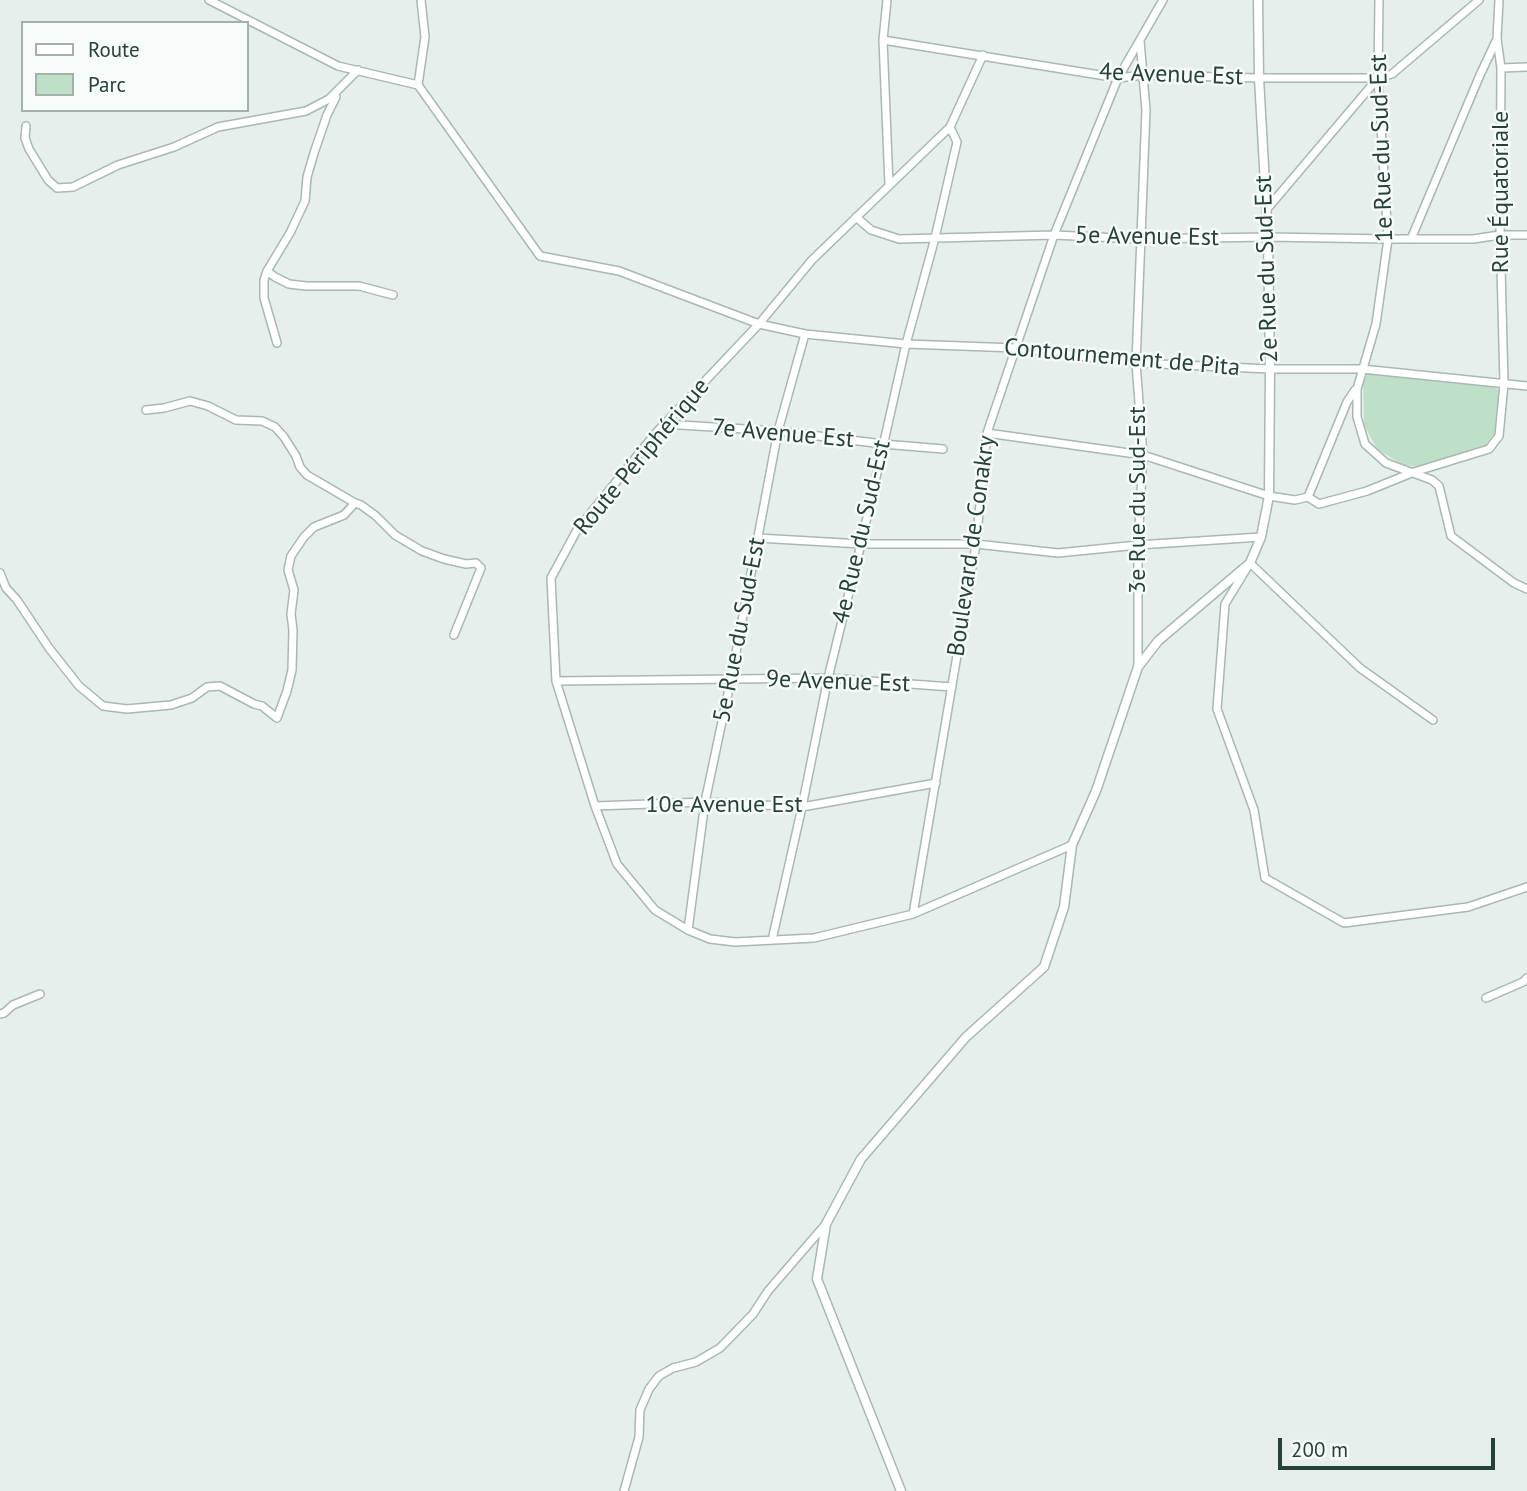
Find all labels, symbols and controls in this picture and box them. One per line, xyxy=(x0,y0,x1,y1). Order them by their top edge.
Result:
legend xyxy=(21,21,248,112)
text: Route xyxy=(88,36,140,63)
street label: 1e Rue du Sud-Est xyxy=(1364,54,1400,242)
street label: 4e Avenue Est xyxy=(1098,58,1244,92)
text: Parc xyxy=(88,71,126,98)
street label: Rue Équatoriale xyxy=(1487,111,1515,273)
street label: 2e Rue du Sud-Est xyxy=(1249,175,1285,363)
street label: 5e Avenue Est xyxy=(1075,221,1219,253)
street label: Contournement de Pita xyxy=(1003,333,1241,383)
street label: Route Périphérique xyxy=(568,373,716,541)
street label: 3e Rue du Sud-Est xyxy=(1124,406,1152,594)
street label: 7e Avenue Est xyxy=(711,413,855,455)
street label: Boulevard de Conakry xyxy=(942,434,1002,658)
street label: 4e Rue du Sud-Est xyxy=(827,437,897,627)
street label: 5e Rue du Sud-Est xyxy=(708,535,772,725)
street label: 9e Avenue Est xyxy=(765,665,911,699)
street label: 10e Avenue Est xyxy=(645,791,803,819)
scale bar xyxy=(1282,1424,1499,1468)
text: 200 m xyxy=(1291,1436,1348,1463)

